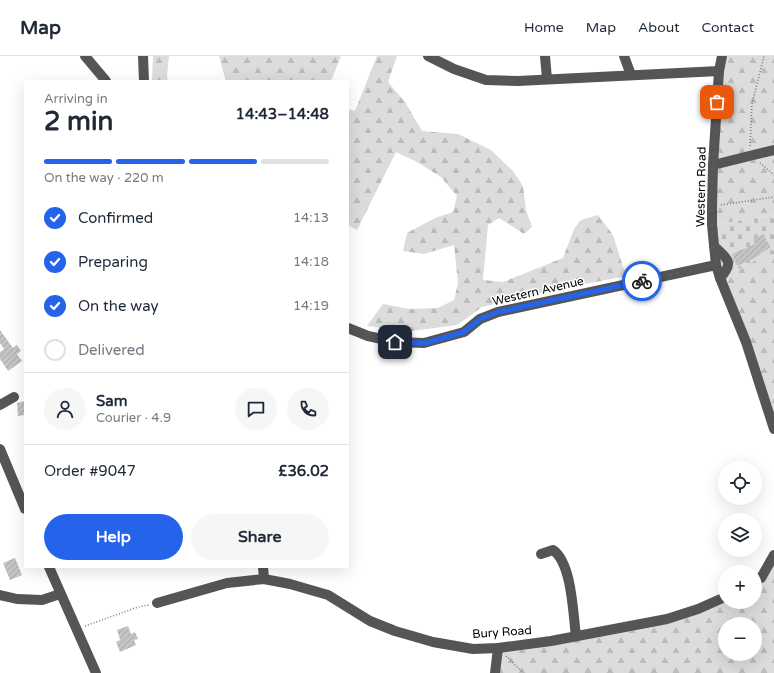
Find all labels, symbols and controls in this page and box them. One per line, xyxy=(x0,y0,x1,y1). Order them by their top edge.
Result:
text: Map xyxy=(20,17,61,39)
text: Home xyxy=(524,19,564,36)
text: Map xyxy=(586,19,616,36)
text: About xyxy=(638,19,680,36)
text: Contact xyxy=(702,19,754,36)
pin xyxy=(700,85,734,119)
text: Arriving in xyxy=(44,91,108,107)
icon: bag xyxy=(706,91,728,113)
text: 14:43–14:48 xyxy=(236,105,329,123)
text: 2 min xyxy=(44,106,113,137)
street label: Western Road xyxy=(693,147,709,227)
text: On the way · 220 m xyxy=(44,170,164,186)
icon: check xyxy=(44,207,66,229)
text: Confirmed xyxy=(78,209,153,227)
text: 14:13 xyxy=(293,210,329,226)
icon: check xyxy=(44,251,66,273)
text: Preparing xyxy=(78,253,148,271)
text: 14:18 xyxy=(293,254,329,270)
courier xyxy=(622,261,662,301)
icon: bike xyxy=(631,270,653,292)
street label: Western Avenue xyxy=(491,274,585,308)
icon: check xyxy=(44,295,66,317)
text: On the way xyxy=(78,297,158,315)
text: 14:19 xyxy=(293,298,329,314)
pin xyxy=(378,325,412,359)
icon: home xyxy=(384,331,406,353)
text: Delivered xyxy=(78,341,145,359)
button: person xyxy=(44,388,86,430)
button: chat xyxy=(235,388,277,430)
button: phone xyxy=(287,388,329,430)
text: Sam xyxy=(96,392,127,410)
text: Courier · 4.9 xyxy=(96,410,171,426)
map controls xyxy=(718,461,762,661)
button: locate xyxy=(718,461,762,505)
text: Order #9047 xyxy=(44,462,136,480)
text: £36.02 xyxy=(278,462,329,480)
button: layers xyxy=(718,513,762,557)
button: Help xyxy=(44,514,183,560)
button: Share xyxy=(191,514,329,560)
button: + xyxy=(718,565,762,609)
button: − xyxy=(718,617,762,661)
street label: Bury Road xyxy=(472,623,532,641)

